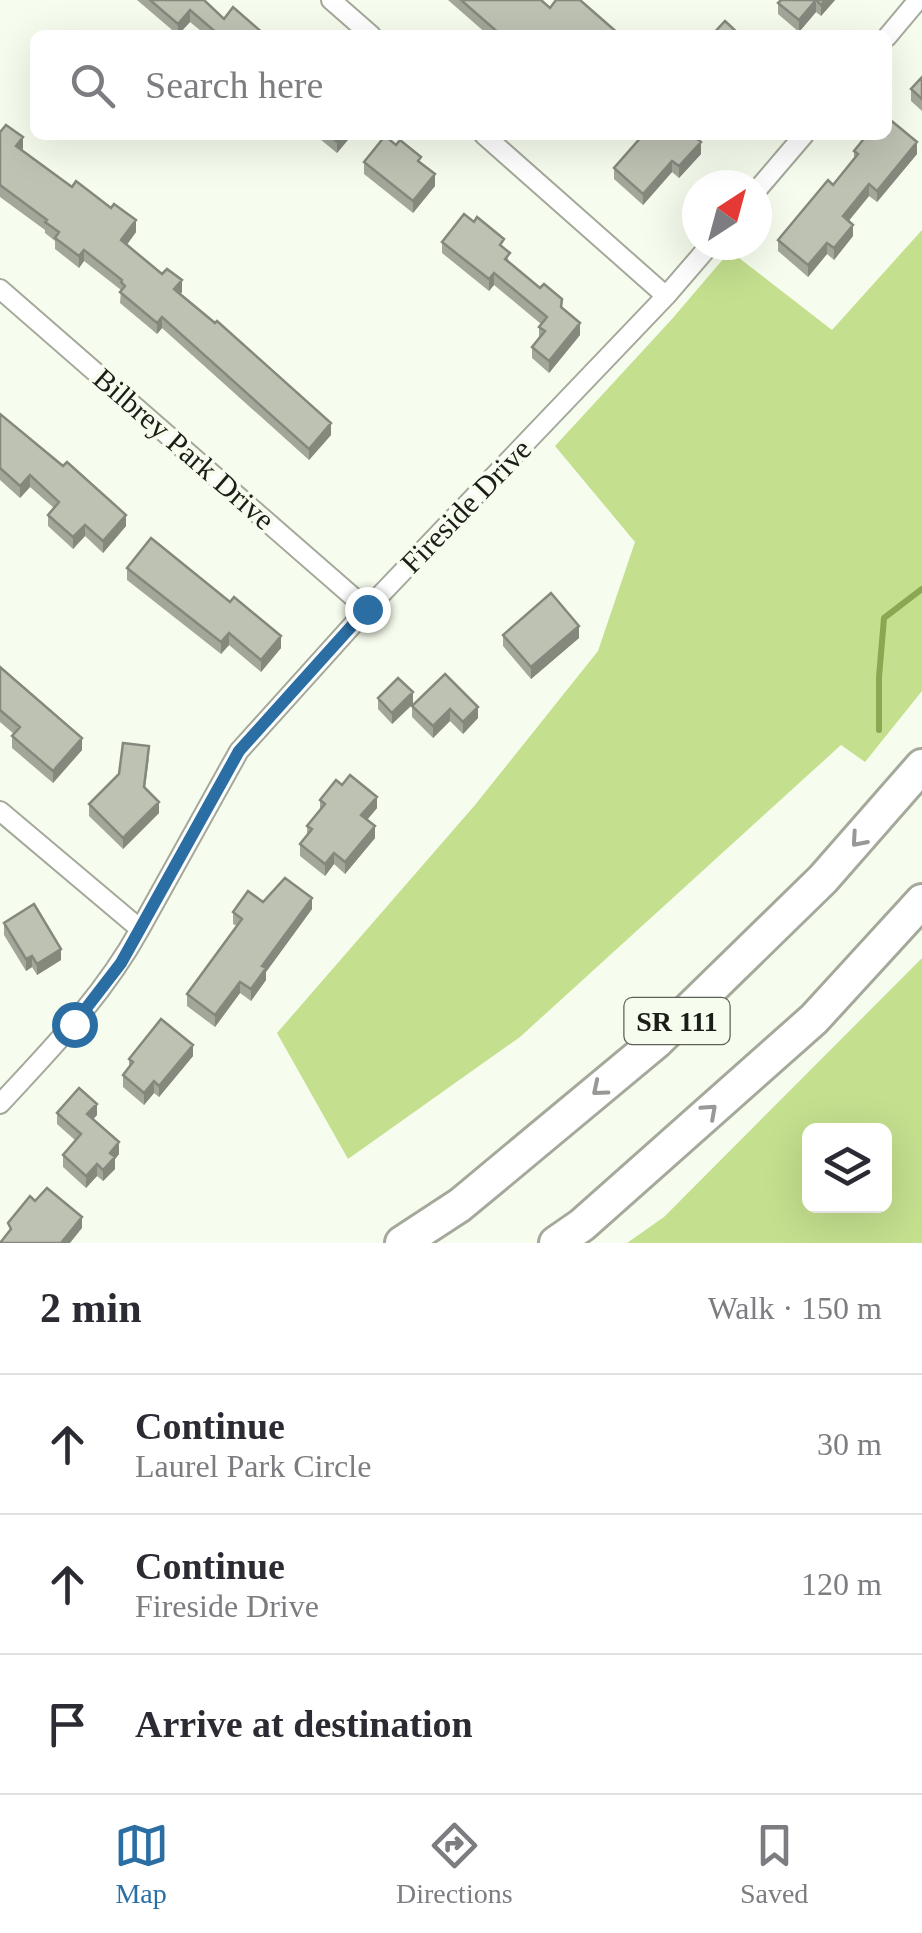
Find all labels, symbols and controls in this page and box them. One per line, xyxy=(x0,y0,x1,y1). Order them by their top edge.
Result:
search box xyxy=(30,30,892,140)
icon: search xyxy=(65,58,120,113)
text: Search here xyxy=(145,64,323,106)
north arrow xyxy=(682,170,772,260)
street label: Bilbrey Park Drive xyxy=(87,361,281,536)
street label: Fireside Drive xyxy=(394,432,537,579)
route end xyxy=(345,587,391,633)
one-way arrow xyxy=(851,828,869,846)
road number: SR 111 xyxy=(624,998,730,1044)
route start xyxy=(52,1002,98,1048)
one-way arrow xyxy=(592,1077,610,1095)
one-way arrow xyxy=(698,1105,717,1123)
map controls xyxy=(802,1123,892,1213)
button: layers xyxy=(802,1123,892,1213)
text: 2 min xyxy=(40,1285,142,1331)
text: Walk · 150 m xyxy=(708,1290,882,1326)
text: Continue xyxy=(135,1405,285,1447)
icon: ahead xyxy=(40,1417,95,1472)
text: 30 m xyxy=(817,1426,882,1462)
text: Laurel Park Circle xyxy=(135,1448,371,1484)
text: Continue xyxy=(135,1545,285,1587)
icon: ahead xyxy=(40,1557,95,1612)
text: 120 m xyxy=(801,1566,882,1602)
text: Fireside Drive xyxy=(135,1588,319,1624)
icon: arrive xyxy=(40,1697,95,1752)
text: Arrive at destination xyxy=(135,1703,473,1745)
tab: Map xyxy=(114,1818,169,1910)
tab: Directions xyxy=(396,1818,513,1910)
tab: Saved xyxy=(740,1818,808,1910)

